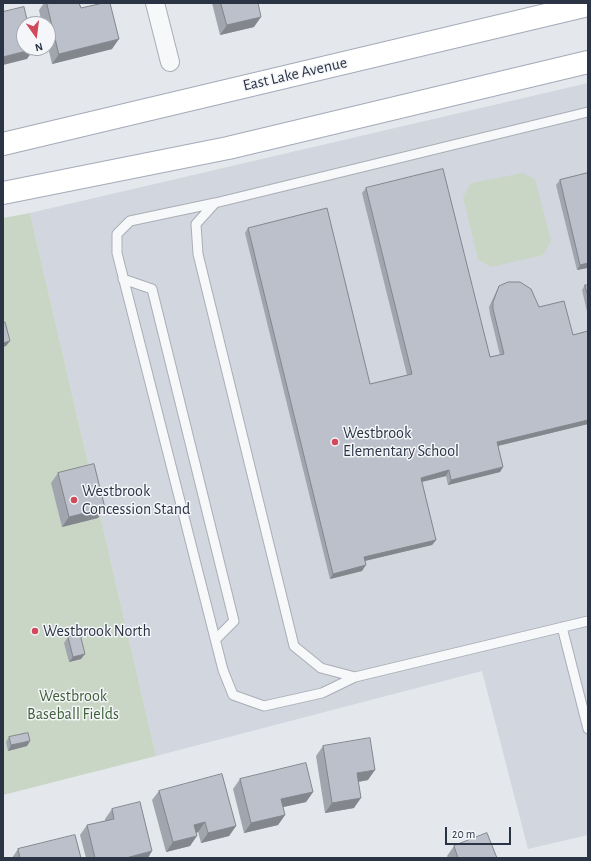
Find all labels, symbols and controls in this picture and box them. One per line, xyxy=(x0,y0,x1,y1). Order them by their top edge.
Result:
north arrow xyxy=(16,16,56,56)
text: N xyxy=(34,41,44,53)
street label: East Lake Avenue xyxy=(241,53,349,95)
place label: Westbrook Elementary School xyxy=(343,423,459,461)
marker: Westbrook Elementary School xyxy=(330,437,340,447)
place label: Westbrook Concession Stand xyxy=(82,481,190,519)
marker: Westbrook Concession Stand xyxy=(69,495,79,505)
place label: Westbrook North xyxy=(43,621,151,641)
marker: Westbrook North xyxy=(30,626,40,636)
park label: Westbrook Baseball Fields xyxy=(27,686,119,724)
scale bar xyxy=(447,819,513,845)
text: 20 m xyxy=(452,828,475,840)

